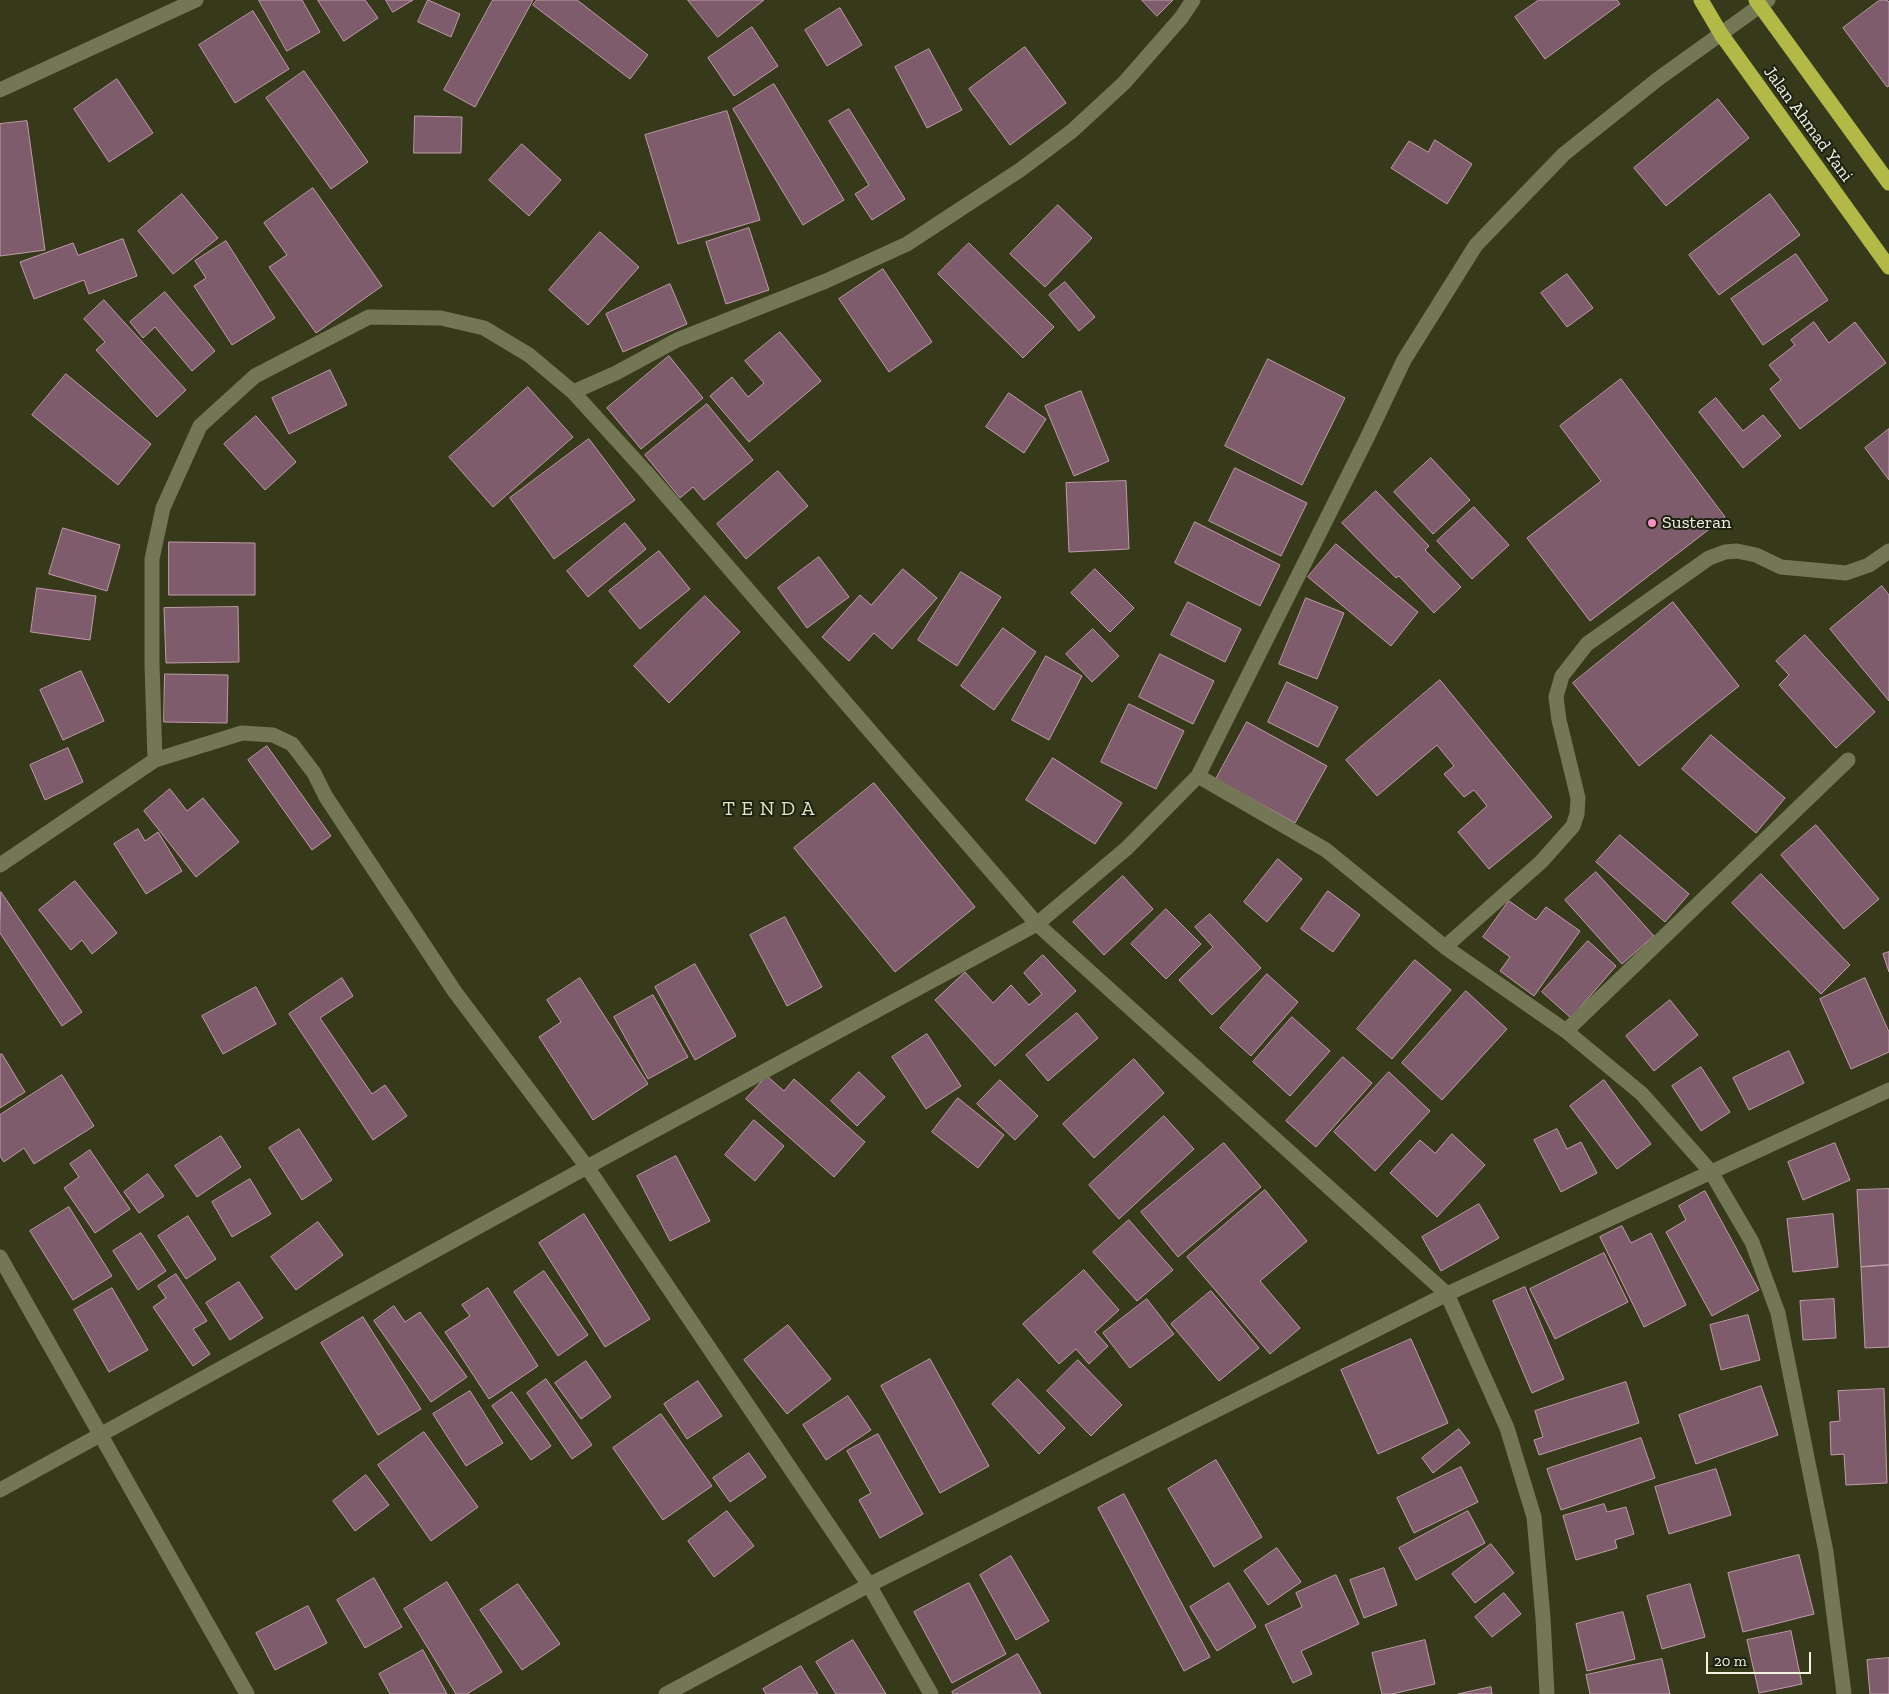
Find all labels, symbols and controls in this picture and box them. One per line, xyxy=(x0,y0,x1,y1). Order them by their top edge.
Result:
street label: Jalan Ahmad Yani xyxy=(1759,62,1857,186)
place label: Susteran xyxy=(1662,512,1731,534)
marker: Susteran xyxy=(1646,517,1658,529)
district label: T E N D A xyxy=(721,797,817,821)
scale bar xyxy=(1709,1642,1814,1674)
text: 20 m xyxy=(1714,1652,1747,1670)

